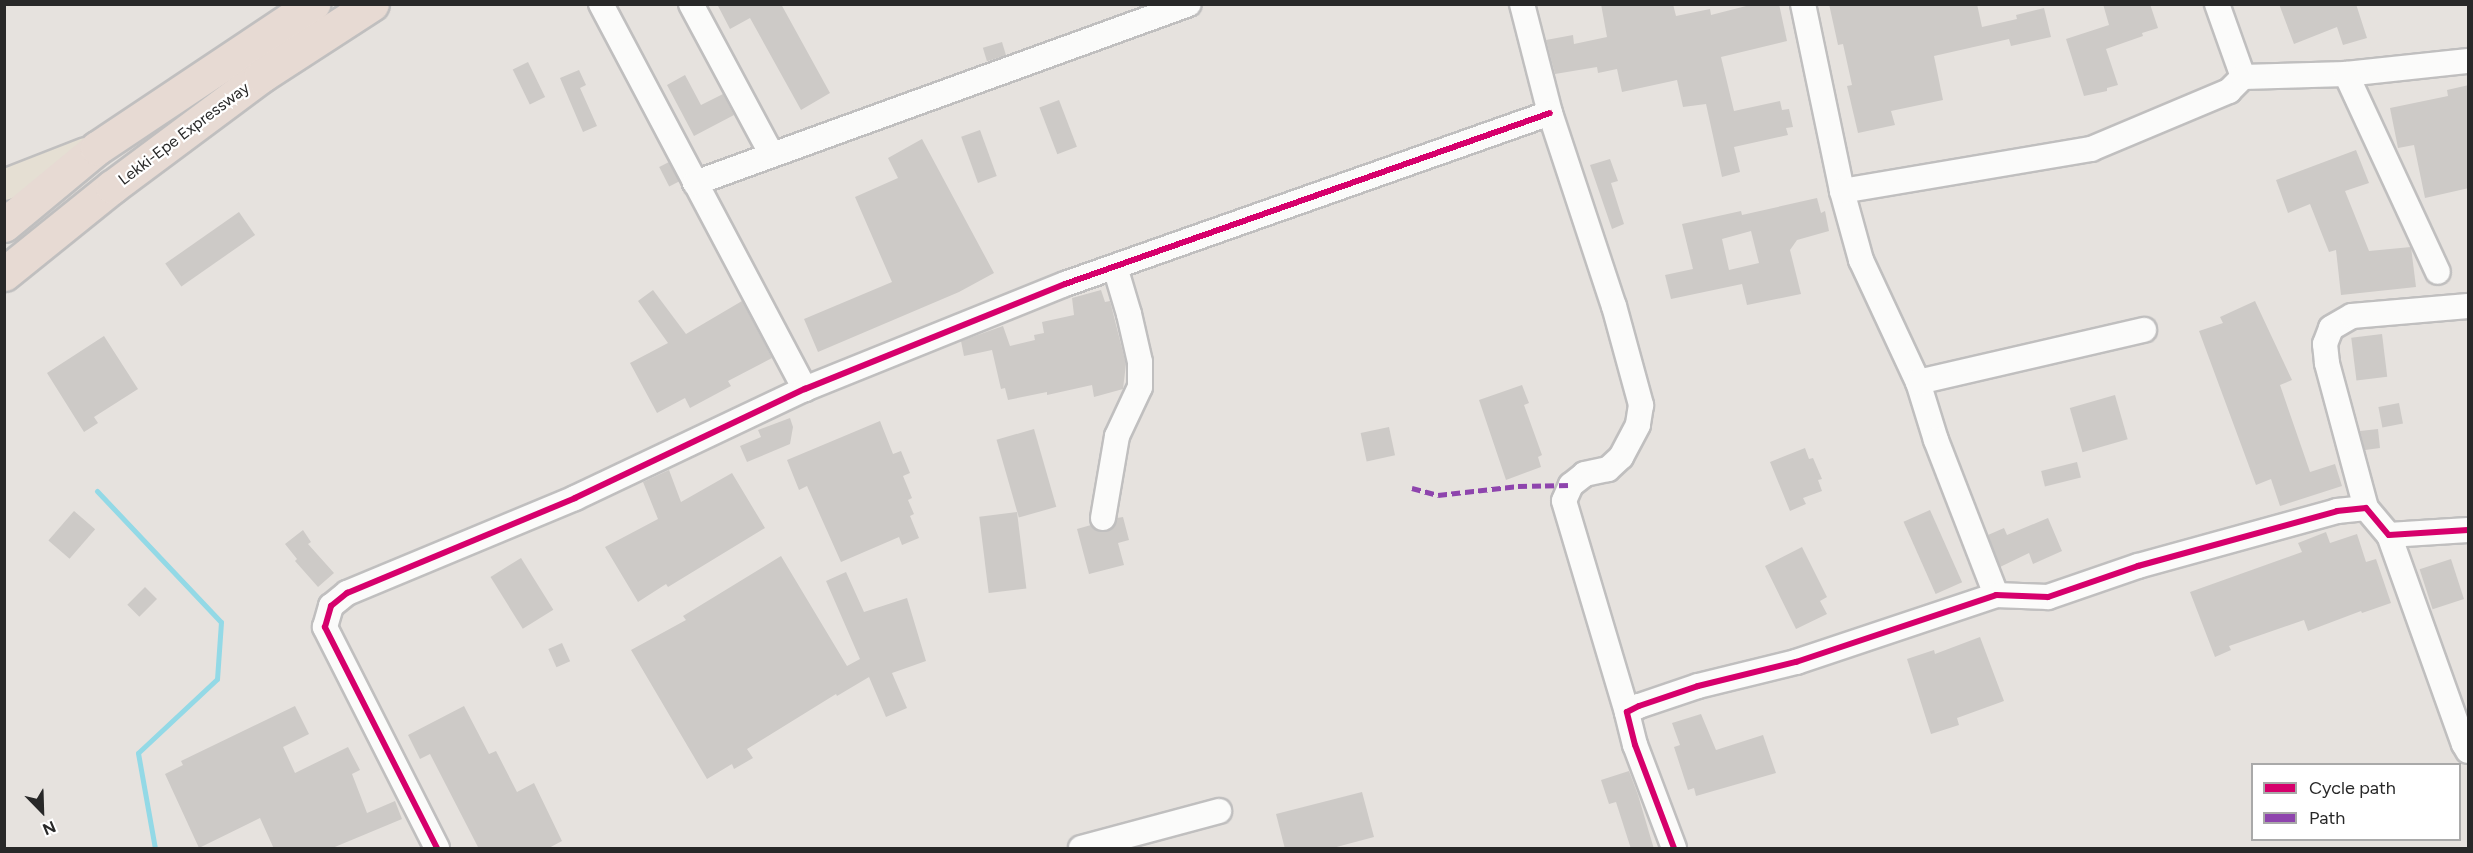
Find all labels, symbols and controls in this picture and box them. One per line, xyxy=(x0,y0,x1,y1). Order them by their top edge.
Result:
street label: Lekki-Epe Expressway xyxy=(115,78,253,190)
legend xyxy=(2251,763,2461,841)
text: Cycle path xyxy=(2309,777,2396,799)
north arrow xyxy=(12,781,72,841)
text: Path xyxy=(2309,807,2345,829)
text: N xyxy=(40,817,59,839)

